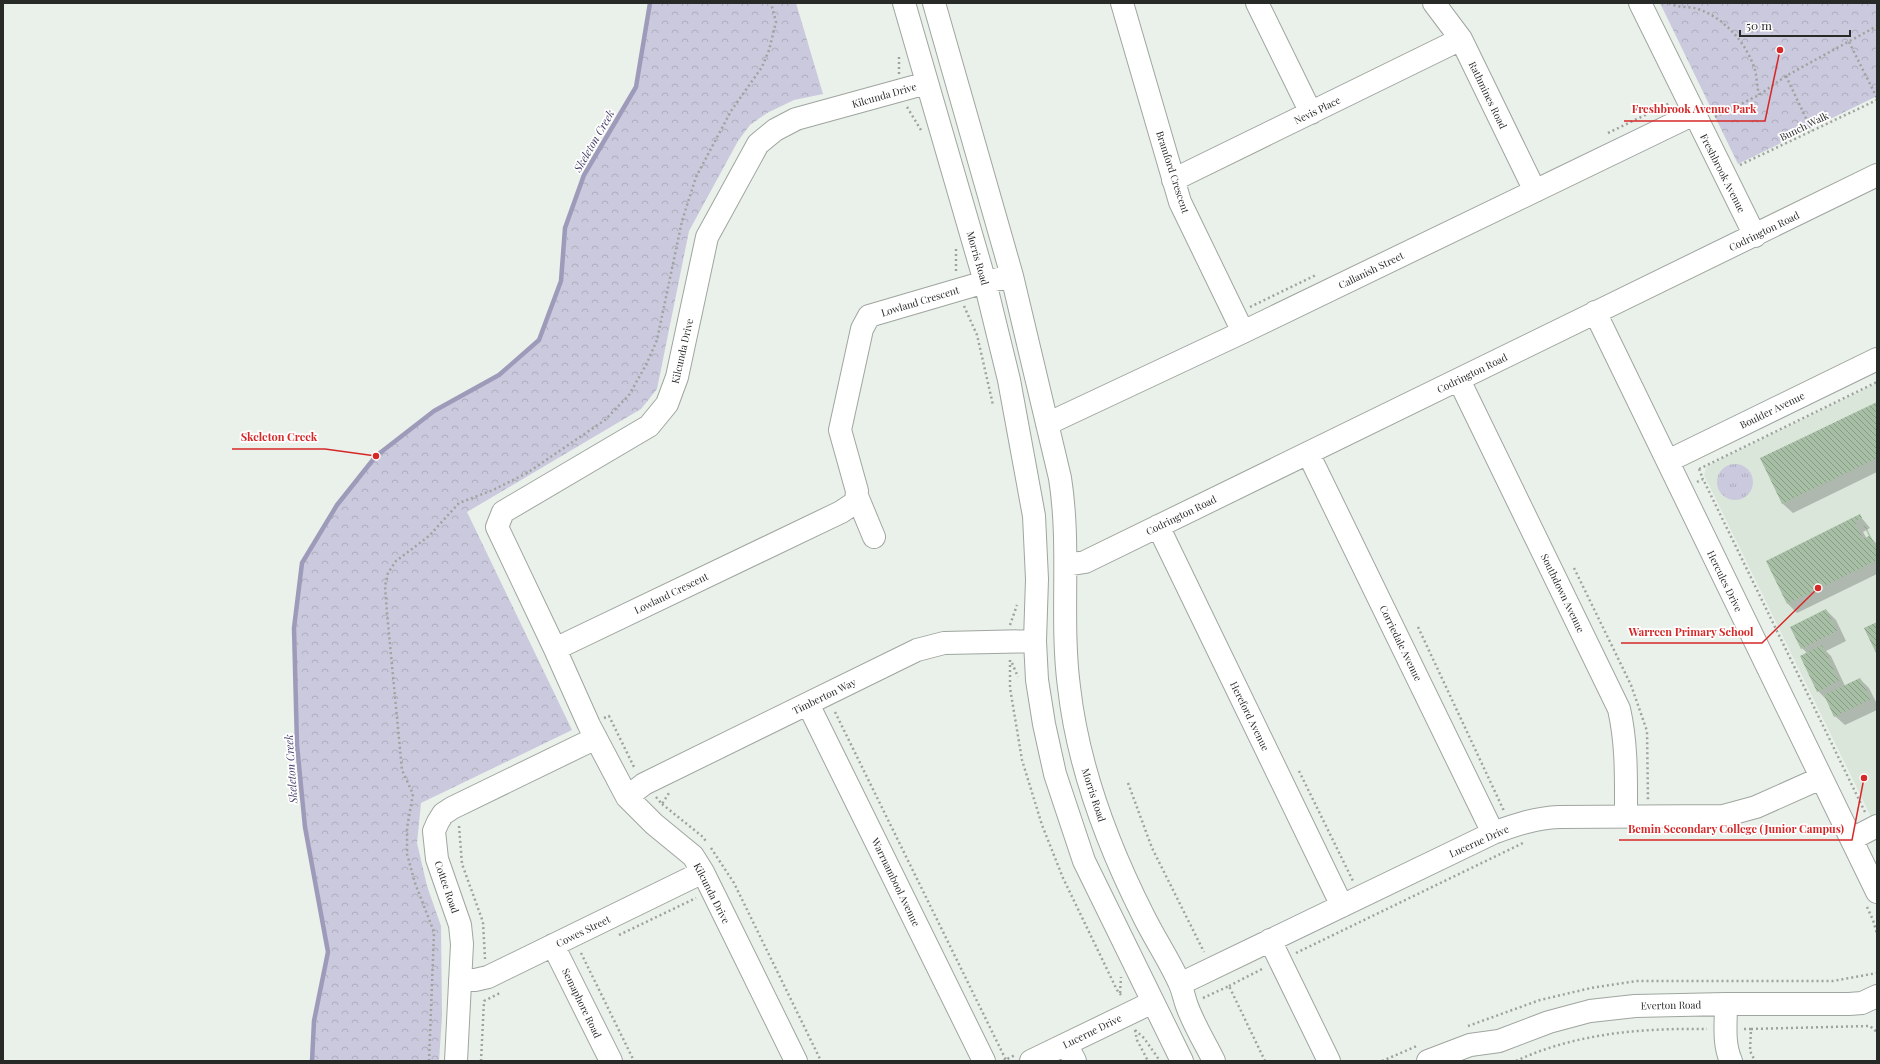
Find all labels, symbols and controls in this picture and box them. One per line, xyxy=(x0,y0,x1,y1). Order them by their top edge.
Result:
scale bar xyxy=(1740,12,1850,38)
text: 50 m xyxy=(1746,17,1772,33)
street label: Rathmines Road xyxy=(1466,59,1510,131)
street label: Kilcunda Drive xyxy=(850,79,918,111)
street label: Nevis Place xyxy=(1291,93,1343,127)
callout: Freshbrook Avenue Park xyxy=(1624,98,1765,121)
text: Freshbrook Avenue Park xyxy=(1632,101,1757,116)
water label: Skeleton Creek xyxy=(569,107,618,175)
street label: Bunch Walk xyxy=(1777,108,1831,144)
street label: Bramford Crescent xyxy=(1153,129,1193,215)
street label: Freshbrook Avenue xyxy=(1697,131,1749,215)
street label: Codrington Road xyxy=(1726,208,1802,254)
street label: Morris Road xyxy=(964,229,992,287)
street label: Callanish Street xyxy=(1336,248,1406,292)
street label: Lowland Crescent xyxy=(879,282,961,320)
street label: Kilcunda Drive xyxy=(668,317,696,385)
street label: Codrington Road xyxy=(1434,350,1510,396)
street label: Boulder Avenue xyxy=(1737,388,1807,432)
callout: Skeleton Creek xyxy=(232,426,325,449)
text: Skeleton Creek xyxy=(241,429,318,444)
street label: Codrington Road xyxy=(1143,492,1219,538)
street label: Hercules Drive xyxy=(1704,548,1746,614)
street label: Southdown Avenue xyxy=(1538,551,1588,635)
street label: Lowland Crescent xyxy=(632,569,711,617)
street label: Corriedale Avenue xyxy=(1377,603,1425,683)
callout: Warreen Primary School xyxy=(1621,620,1762,643)
text: Warreen Primary School xyxy=(1628,624,1754,639)
street label: Timberton Way xyxy=(790,675,858,717)
street label: Hereford Avenue xyxy=(1227,679,1273,753)
water label: Skeleton Creek xyxy=(281,734,300,805)
street label: Morris Road xyxy=(1079,766,1109,824)
callout: Bemin Secondary College (Junior Campus) xyxy=(1619,817,1852,840)
text: Bemin Secondary College (Junior Campus) xyxy=(1628,821,1845,836)
street label: Lucerne Drive xyxy=(1447,822,1511,860)
street label: Warrnambool Avenue xyxy=(868,835,924,929)
street label: Cottee Road xyxy=(432,859,463,915)
street label: Kilcunda Drive xyxy=(691,860,733,926)
street label: Cowes Street xyxy=(554,912,613,950)
street label: Semaphore Road xyxy=(559,966,605,1040)
street label: Everton Road xyxy=(1641,997,1702,1013)
street label: Lucerne Drive xyxy=(1060,1011,1124,1051)

